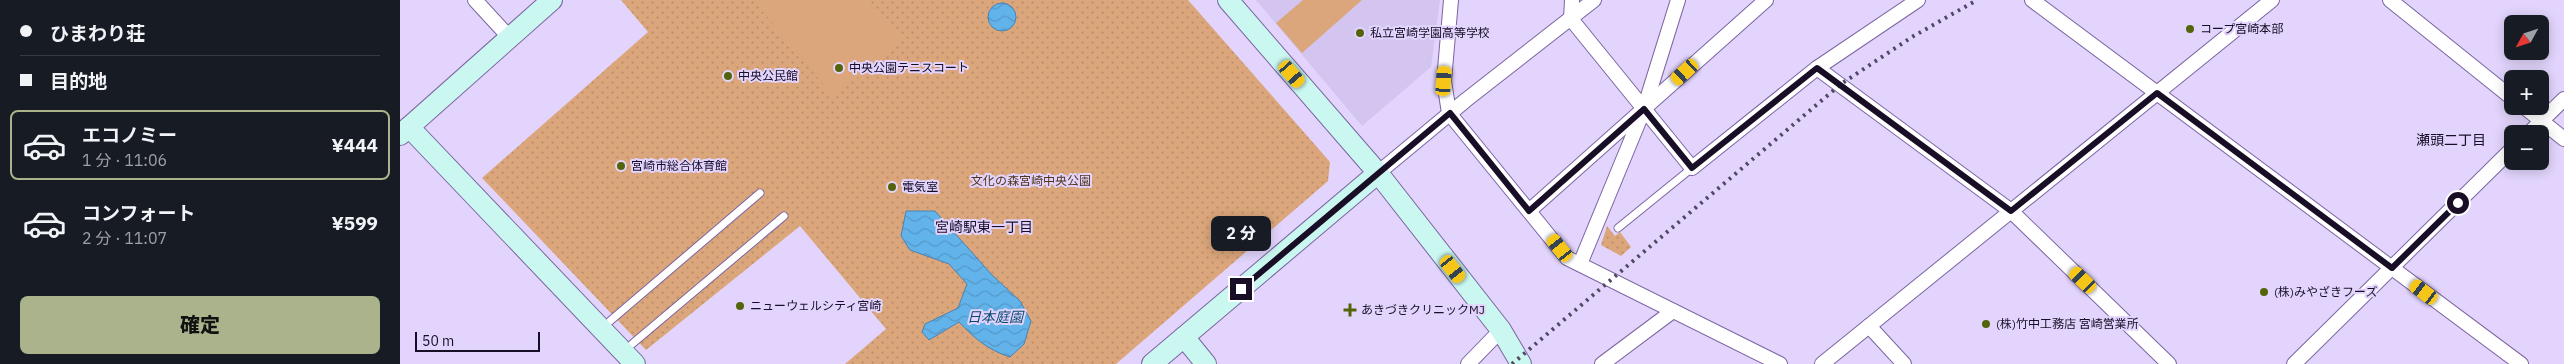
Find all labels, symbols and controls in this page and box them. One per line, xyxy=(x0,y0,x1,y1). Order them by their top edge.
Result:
north arrow xyxy=(2504,15,2549,60)
map controls xyxy=(2504,15,2549,170)
text: ひまわり荘 xyxy=(50,21,145,45)
place label: コープ宮崎本部 xyxy=(2200,21,2283,36)
marker: コープ宮崎本部 xyxy=(2184,23,2196,35)
place label: 私立宮崎学園高等学校 xyxy=(1370,25,1490,40)
marker: 私立宮崎学園高等学校 xyxy=(1354,27,1366,39)
car xyxy=(1668,56,1701,88)
car xyxy=(1276,58,1307,90)
place label: 中央公園テニスコート xyxy=(849,60,969,75)
marker: 中央公園テニスコート xyxy=(833,62,845,74)
car xyxy=(1435,66,1452,96)
place label: 中央公民館 xyxy=(738,68,798,83)
text: 目的地 xyxy=(50,69,107,93)
marker: 中央公民館 xyxy=(722,70,734,82)
button: + xyxy=(2504,70,2549,115)
icon: car xyxy=(22,123,67,168)
text: エコノミー xyxy=(82,123,177,147)
button: − xyxy=(2504,125,2549,170)
district label: 瀬頭二丁目 xyxy=(2416,131,2486,149)
text: ¥444 xyxy=(331,133,378,157)
text: 1 分 · 11:06 xyxy=(82,150,167,170)
place label: 宮崎市総合体育館 xyxy=(631,158,727,173)
marker: 宮崎市総合体育館 xyxy=(615,160,627,172)
park label: 文化の森宮崎中央公園 xyxy=(971,173,1091,188)
place label: 電気室 xyxy=(902,179,938,194)
marker: 電気室 xyxy=(886,181,898,193)
route start xyxy=(2447,192,2469,214)
icon: car xyxy=(22,201,67,246)
text: コンフォート xyxy=(82,201,195,225)
text: ¥599 xyxy=(331,211,378,235)
callout: 2 分 xyxy=(1211,216,1271,252)
district label: 宮崎駅東一丁目 xyxy=(935,218,1033,236)
text: 2 分 xyxy=(1226,223,1256,243)
text: 2 分 · 11:07 xyxy=(82,228,167,248)
car xyxy=(1544,232,1575,264)
car xyxy=(1437,253,1468,285)
car xyxy=(2067,264,2099,296)
car xyxy=(2407,277,2440,307)
route end xyxy=(1230,278,1252,300)
place label: (株)みやざきフーズ xyxy=(2274,284,2377,299)
marker: (株)みやざきフーズ xyxy=(2258,286,2270,298)
button: 確定 xyxy=(20,296,380,354)
place label: ニューウェルシティ宮崎 xyxy=(750,298,881,313)
marker: ニューウェルシティ宮崎 xyxy=(734,300,746,312)
place label: あきづきクリニックMJ xyxy=(1361,302,1485,317)
marker: あきづきクリニックMJ xyxy=(1343,303,1357,317)
water label: 日本庭園 xyxy=(967,308,1025,326)
place label: (株)竹中工務店 宮崎営業所 xyxy=(1996,316,2139,331)
marker: (株)竹中工務店 宮崎営業所 xyxy=(1980,318,1992,330)
scale bar xyxy=(415,329,540,352)
text: 50 m xyxy=(422,332,454,350)

